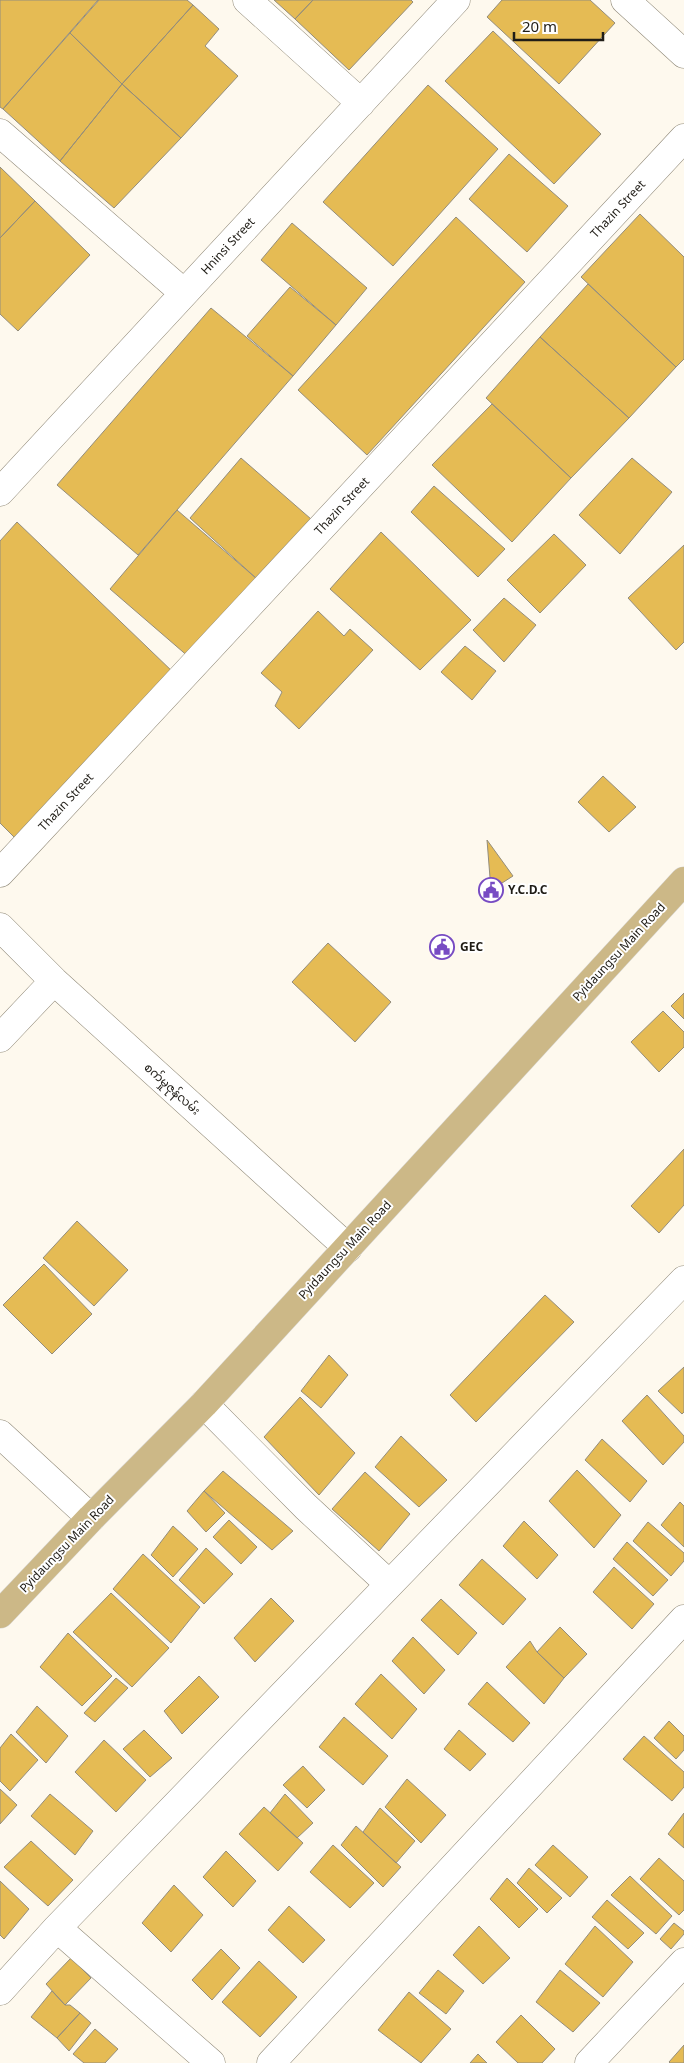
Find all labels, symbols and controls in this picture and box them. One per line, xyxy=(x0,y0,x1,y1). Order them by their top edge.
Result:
scale bar xyxy=(514,10,603,42)
text: 20 m xyxy=(522,12,557,45)
street label: Thazin Street xyxy=(584,173,654,245)
street label: Hninsi Street xyxy=(195,211,263,282)
street label: Thazin Street xyxy=(308,470,378,542)
street label: Thazin Street xyxy=(32,766,102,838)
public building icon: Y.C.D.C xyxy=(478,877,504,903)
place label: Y.C.D.C xyxy=(508,878,548,904)
street label: Pyidaungsu Main Road xyxy=(566,897,673,1009)
public building icon: GEC xyxy=(429,934,455,960)
place label: GEC xyxy=(460,935,483,961)
street label: စက်မှုဇုန်လမ်း xyxy=(136,1056,206,1123)
street label: Pyidaungsu Main Road xyxy=(292,1195,399,1307)
street label: Pyidaungsu Main Road xyxy=(14,1489,122,1600)

